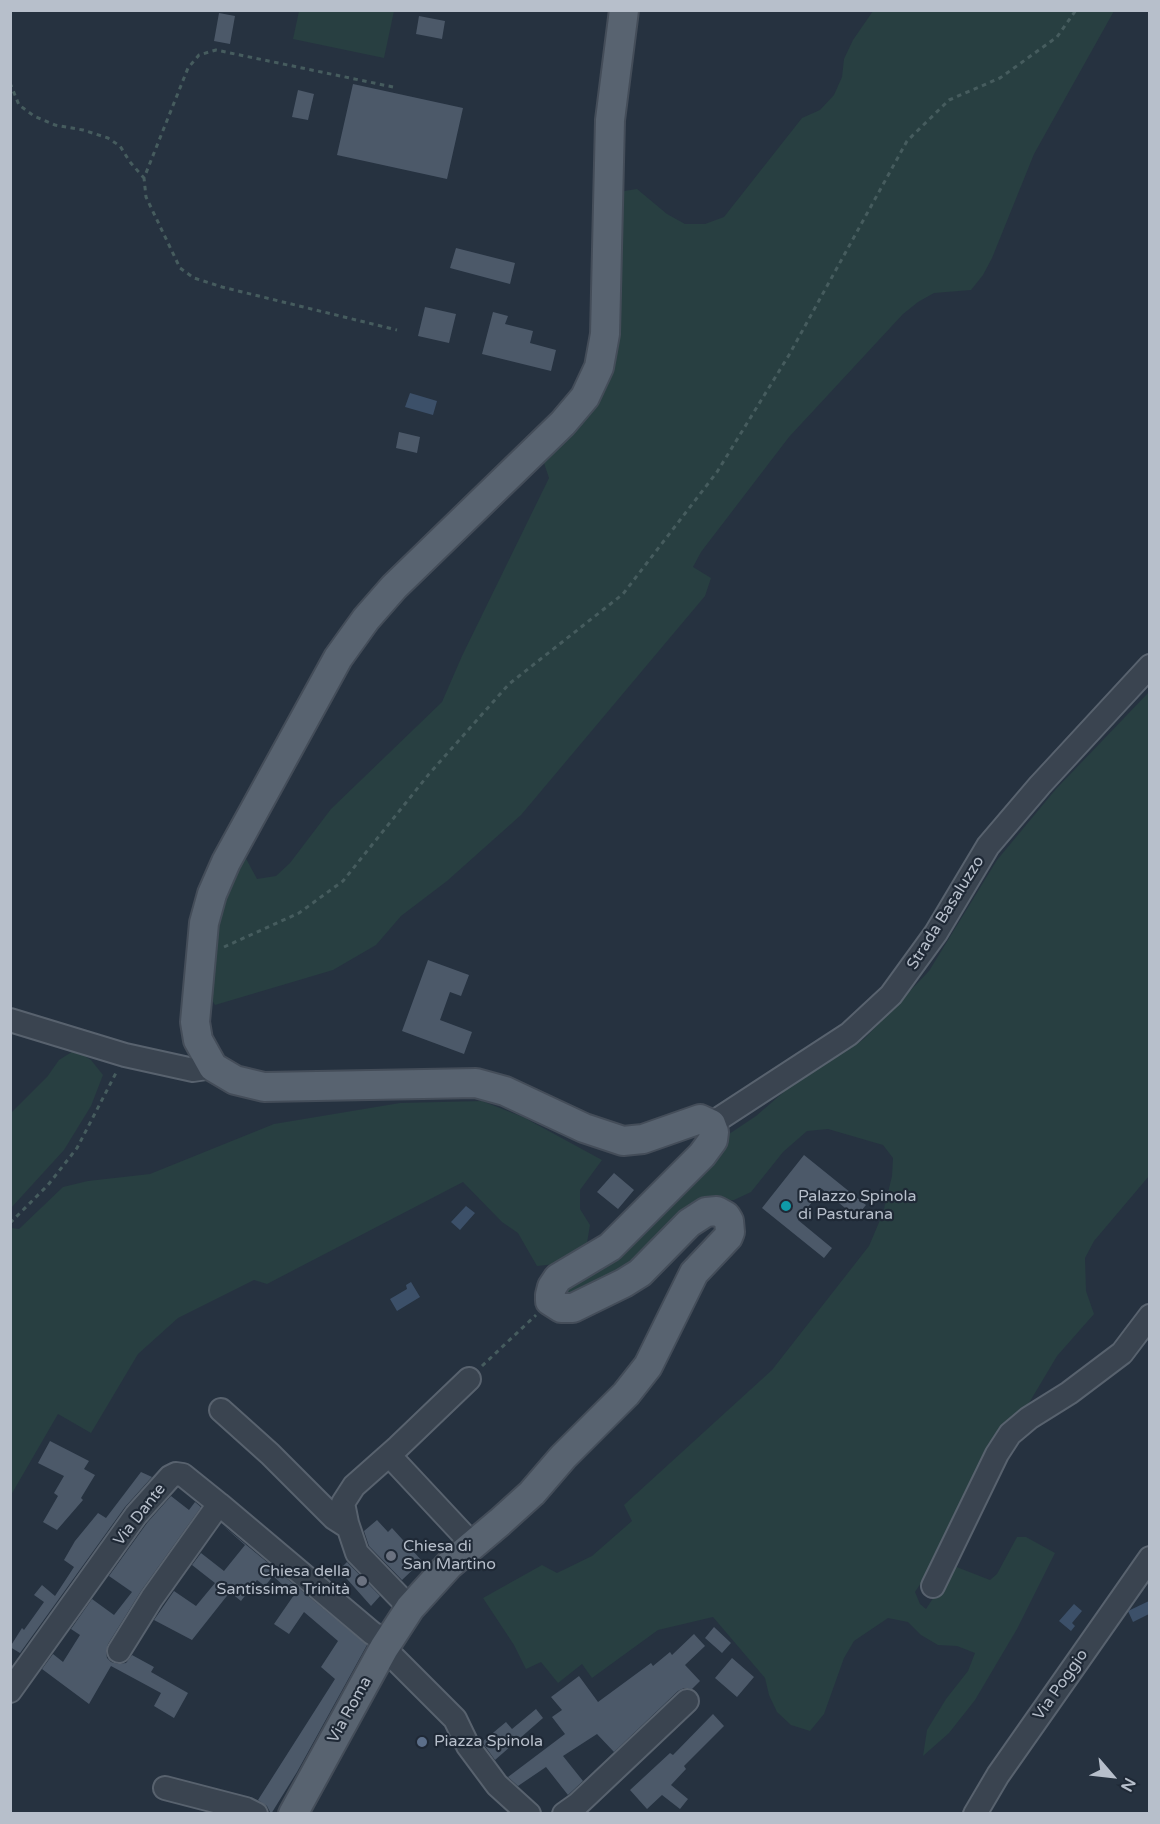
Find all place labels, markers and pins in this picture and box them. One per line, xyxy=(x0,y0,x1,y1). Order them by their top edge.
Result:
place label: Palazzo Spinola di Pasturana xyxy=(798,1187,916,1225)
marker: Palazzo Spinola di Pasturana xyxy=(779,1199,793,1213)
place label: Chiesa di San Martino xyxy=(403,1537,496,1575)
marker: Chiesa di San Martino xyxy=(384,1549,398,1563)
place label: Chiesa della Santissima Trinità xyxy=(217,1562,350,1600)
marker: Chiesa della Santissima Trinità xyxy=(355,1574,369,1588)
place label: Piazza Spinola xyxy=(434,1732,543,1752)
marker: Piazza Spinola xyxy=(415,1735,429,1749)

